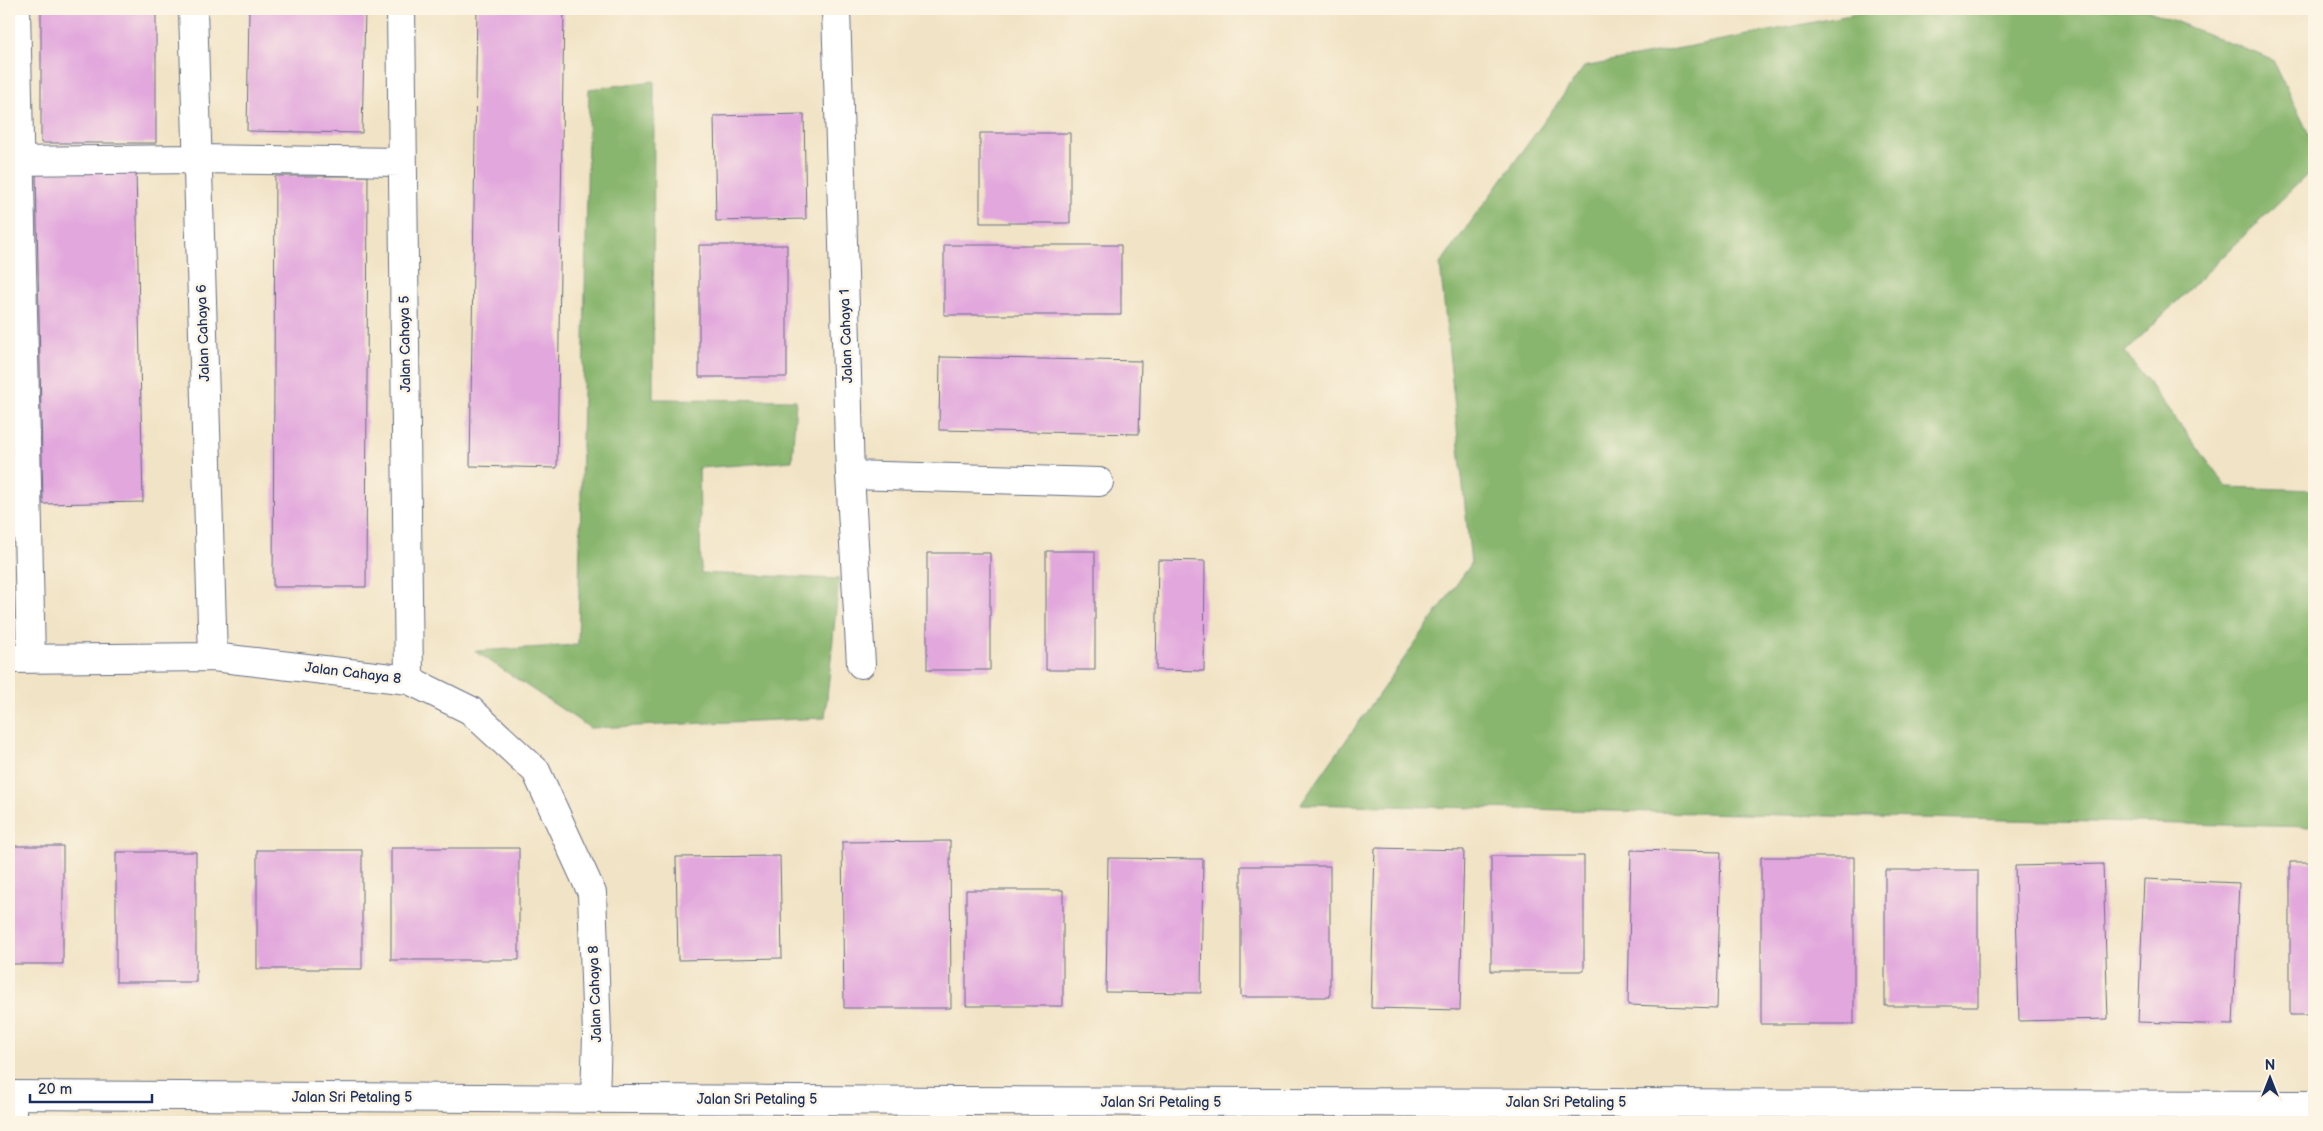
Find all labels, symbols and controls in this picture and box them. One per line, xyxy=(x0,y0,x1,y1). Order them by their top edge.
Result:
street label: Jalan Cahaya 6 xyxy=(193,284,213,382)
street label: Jalan Cahaya 1 xyxy=(836,289,856,383)
street label: Jalan Cahaya 5 xyxy=(396,295,414,393)
street label: Jalan Cahaya 8 xyxy=(304,659,402,687)
street label: Jalan Cahaya 8 xyxy=(585,945,605,1043)
north arrow xyxy=(2246,1054,2296,1104)
text: N xyxy=(2265,1057,2275,1074)
scale bar xyxy=(30,1071,152,1103)
text: 20 m xyxy=(38,1080,72,1099)
street label: Jalan Sri Petaling 5 xyxy=(292,1089,412,1106)
street label: Jalan Sri Petaling 5 xyxy=(697,1091,817,1108)
street label: Jalan Sri Petaling 5 xyxy=(1101,1094,1221,1111)
street label: Jalan Sri Petaling 5 xyxy=(1506,1094,1626,1111)

